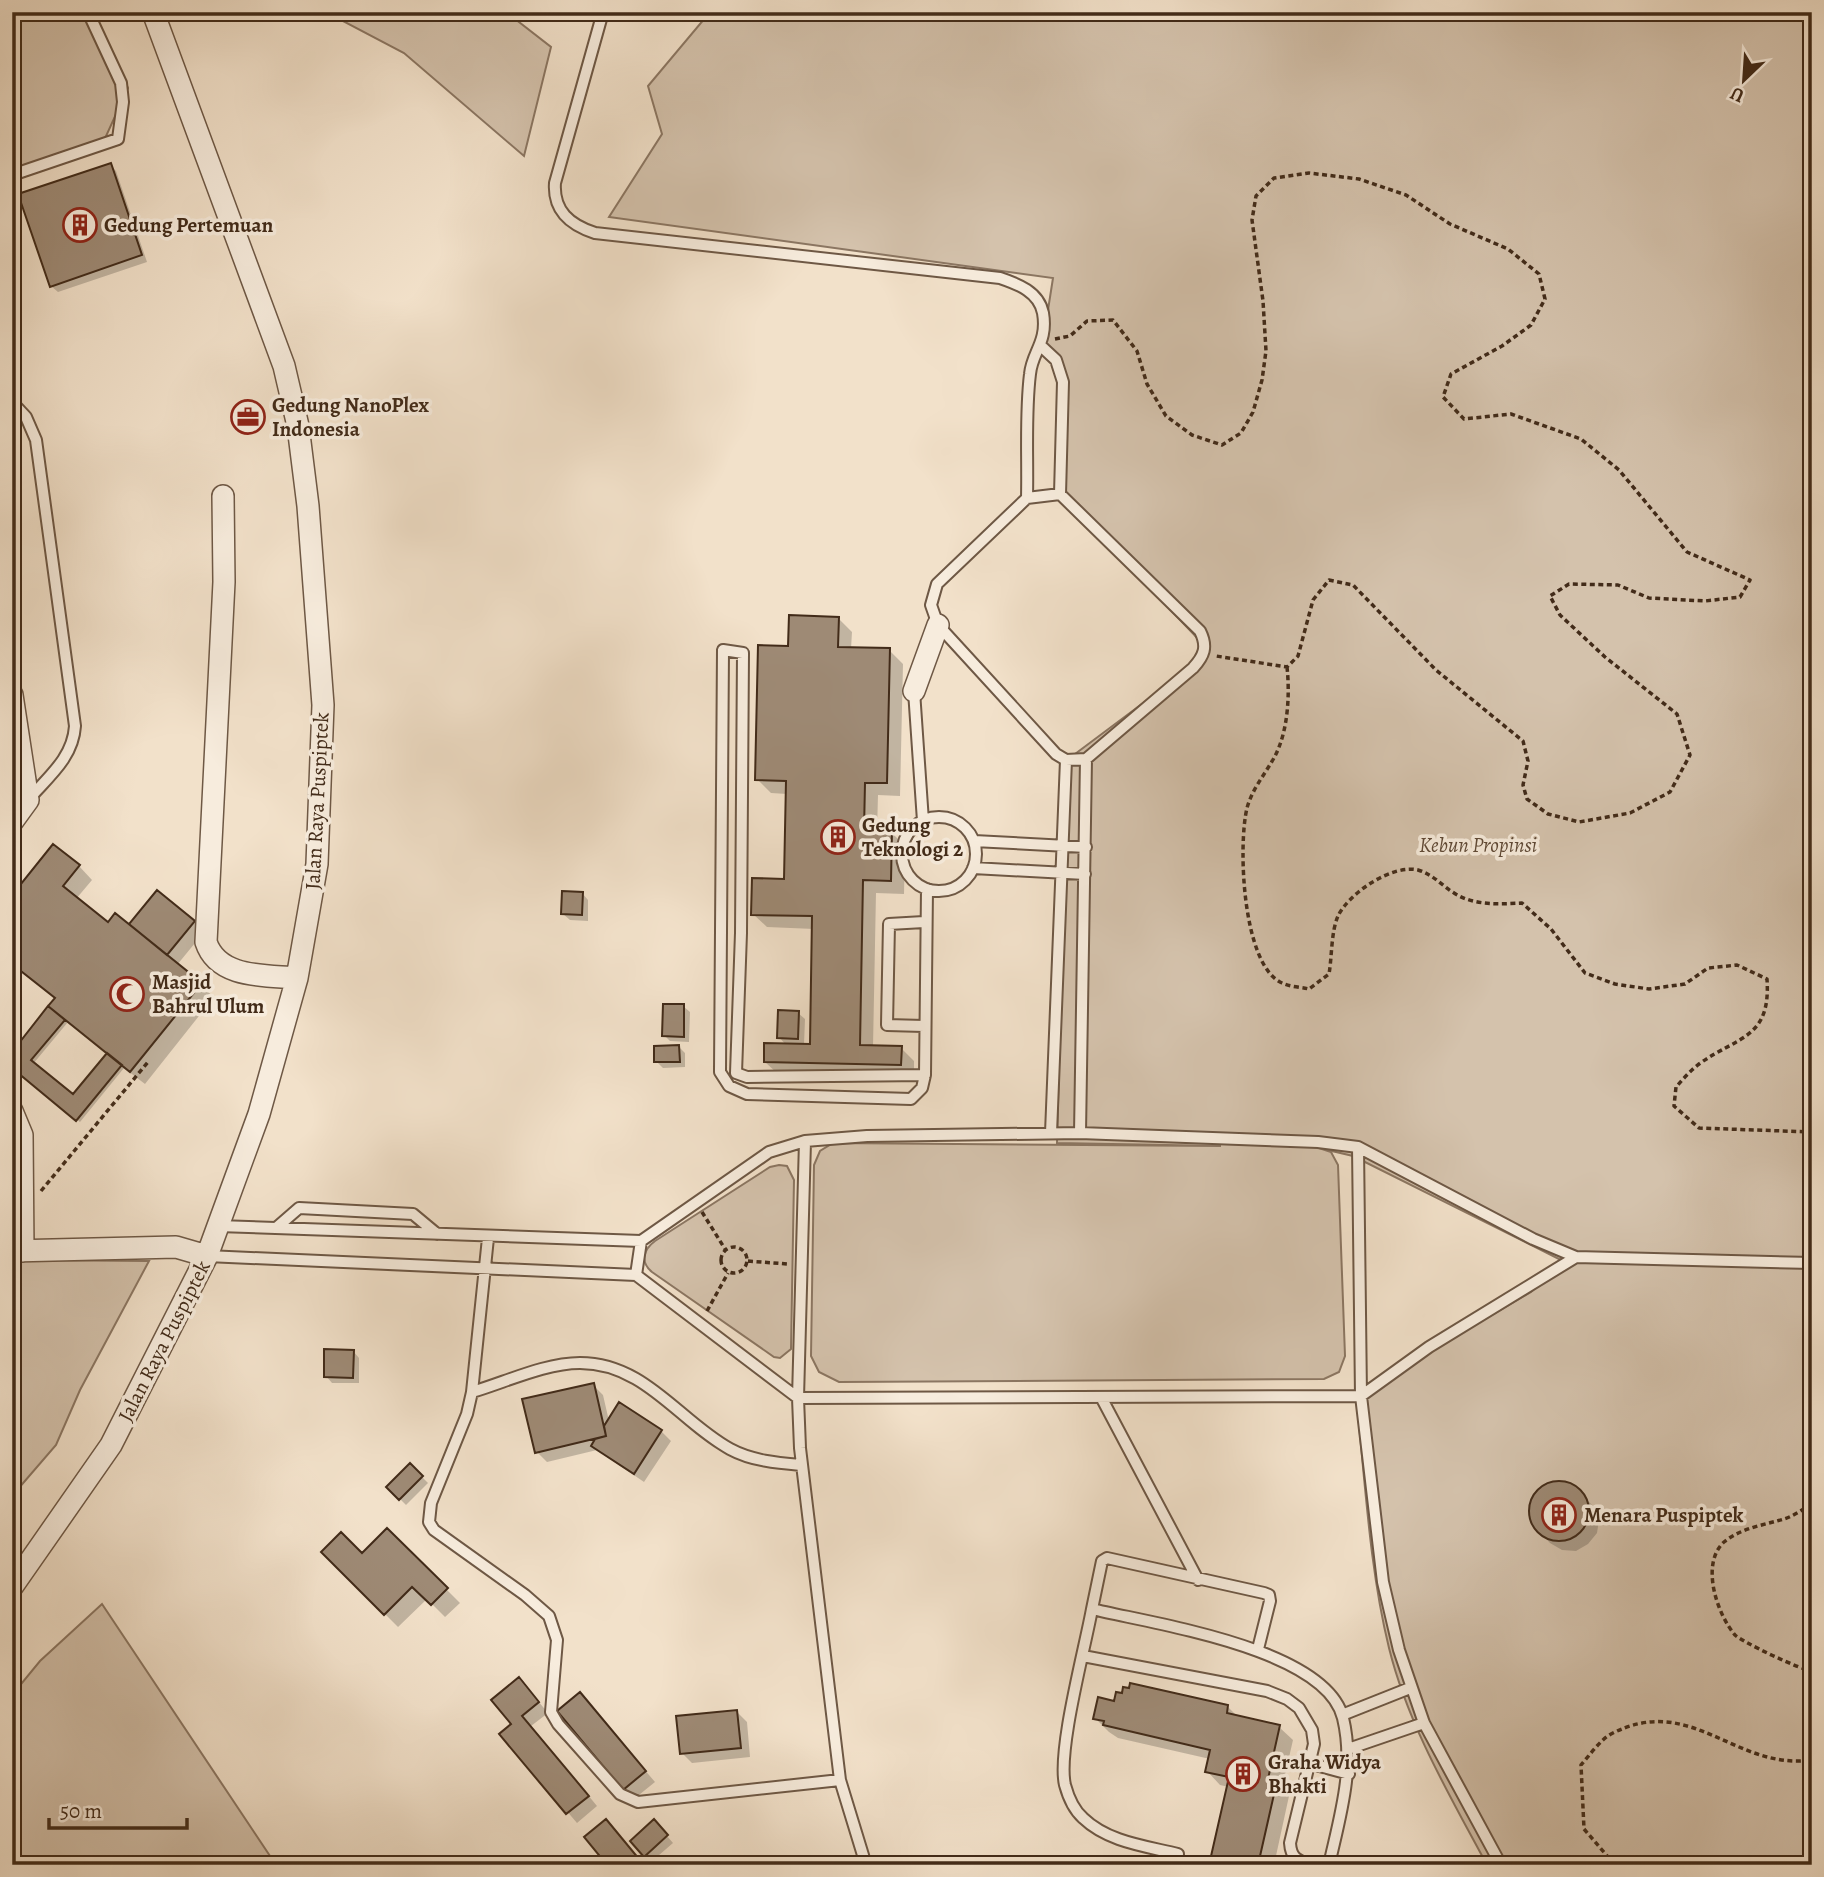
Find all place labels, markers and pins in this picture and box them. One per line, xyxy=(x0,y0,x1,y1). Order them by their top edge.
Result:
building icon: Gedung Pertemuan xyxy=(61,206,99,244)
place label: Gedung Pertemuan xyxy=(104,211,274,239)
place label: Gedung NanoPlex Indonesia xyxy=(272,391,429,443)
office icon: Gedung NanoPlex Indonesia xyxy=(229,398,267,436)
place label: Gedung Teknologi 2 xyxy=(862,811,963,863)
building icon: Gedung Teknologi 2 xyxy=(819,818,857,856)
place label: Masjid Bahrul Ulum xyxy=(152,968,265,1020)
mosque icon: Masjid Bahrul Ulum xyxy=(108,975,146,1013)
building icon: Menara Puspiptek xyxy=(1540,1496,1578,1534)
place label: Menara Puspiptek xyxy=(1584,1501,1744,1529)
place label: Graha Widya Bhakti xyxy=(1268,1748,1382,1800)
building icon: Graha Widya Bhakti xyxy=(1224,1755,1262,1793)

